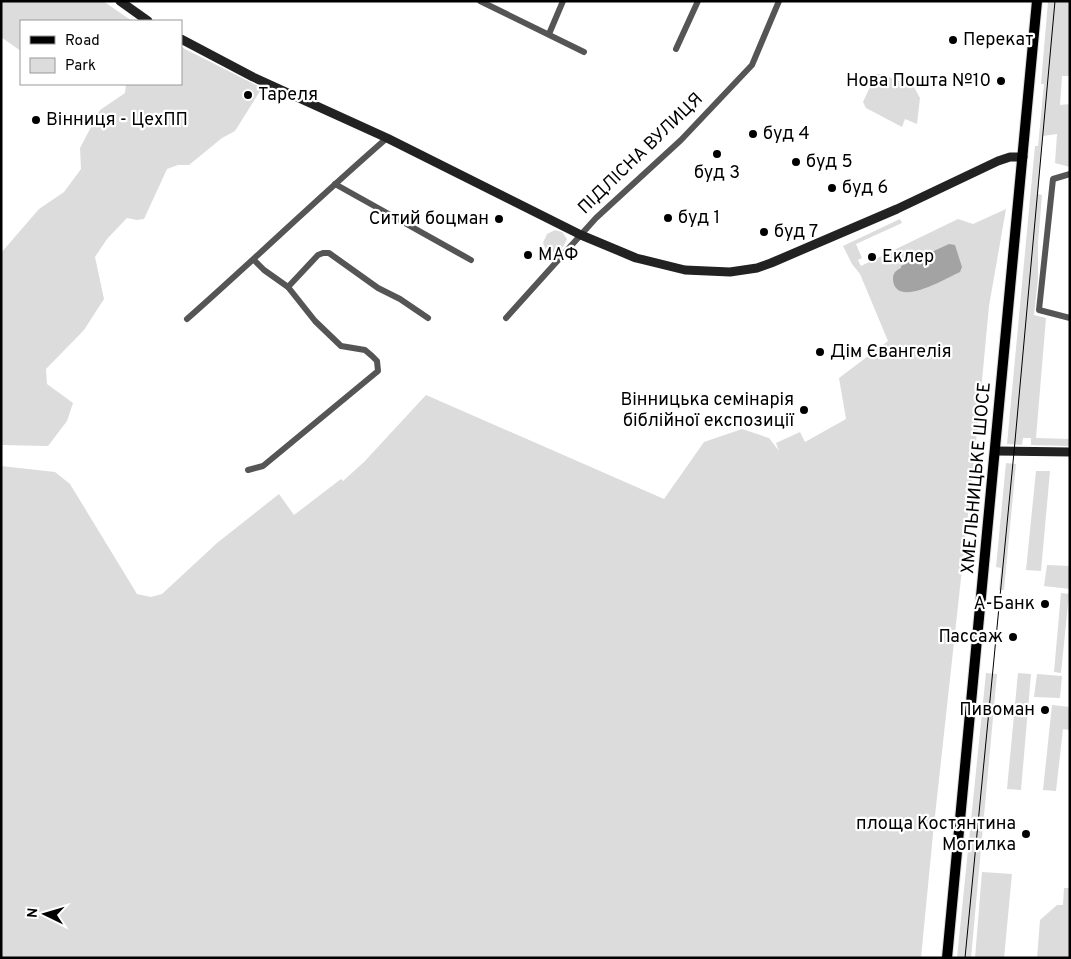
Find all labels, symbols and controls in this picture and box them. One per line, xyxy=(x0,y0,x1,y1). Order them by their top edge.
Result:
legend xyxy=(20,20,182,85)
place label: Перекат xyxy=(963,29,1033,52)
text: Road xyxy=(65,32,100,51)
marker: Перекат xyxy=(947,34,959,46)
text: Park xyxy=(65,57,96,76)
place label: Нова Пошта №10 xyxy=(846,70,991,93)
marker: Нова Пошта №10 xyxy=(995,75,1007,87)
place label: Тареля xyxy=(258,84,318,107)
street label: ПІДЛІСНА ВУЛИЦЯ xyxy=(574,88,708,220)
marker: Тареля xyxy=(242,89,254,101)
place label: Вінниця - ЦехПП xyxy=(46,109,188,132)
marker: Вінниця - ЦехПП xyxy=(30,114,42,126)
place label: буд 4 xyxy=(763,123,810,146)
marker: буд 4 xyxy=(747,128,759,140)
marker: буд 3 xyxy=(711,148,723,160)
place label: буд 5 xyxy=(806,151,853,174)
marker: буд 5 xyxy=(790,156,802,168)
place label: буд 3 xyxy=(694,162,740,185)
place label: буд 6 xyxy=(842,177,888,200)
marker: буд 6 xyxy=(826,182,838,194)
place label: буд 1 xyxy=(678,207,720,230)
place label: Ситий боцман xyxy=(369,208,489,231)
marker: буд 1 xyxy=(662,212,674,224)
marker: Ситий боцман xyxy=(493,213,505,225)
place label: буд 7 xyxy=(774,221,818,244)
marker: буд 7 xyxy=(758,226,770,238)
place label: МАФ xyxy=(538,244,578,267)
place label: Еклер xyxy=(882,246,934,269)
marker: МАФ xyxy=(522,249,534,261)
marker: Еклер xyxy=(866,251,878,263)
place label: Дім Євангелія xyxy=(830,341,951,364)
marker: Дім Євангелія xyxy=(814,346,826,358)
street label: ХМЕЛЬНИЦЬКЕ ШОСЕ xyxy=(957,381,997,575)
place label: Вінницька семінарія біблійної експозиції xyxy=(620,389,794,433)
marker: Вінницька семінарія біблійної експозиції xyxy=(798,404,810,416)
place label: А-Банк xyxy=(973,593,1035,616)
marker: А-Банк xyxy=(1039,598,1051,610)
place label: Пассаж xyxy=(938,626,1003,649)
marker: Пассаж xyxy=(1007,631,1019,643)
place label: Пивоман xyxy=(959,699,1035,722)
marker: Пивоман xyxy=(1039,704,1051,716)
place label: площа Костянтина Могилка xyxy=(856,813,1016,857)
marker: площа Костянтина Могилка xyxy=(1020,828,1032,840)
north arrow xyxy=(20,889,70,939)
text: N xyxy=(25,907,42,919)

